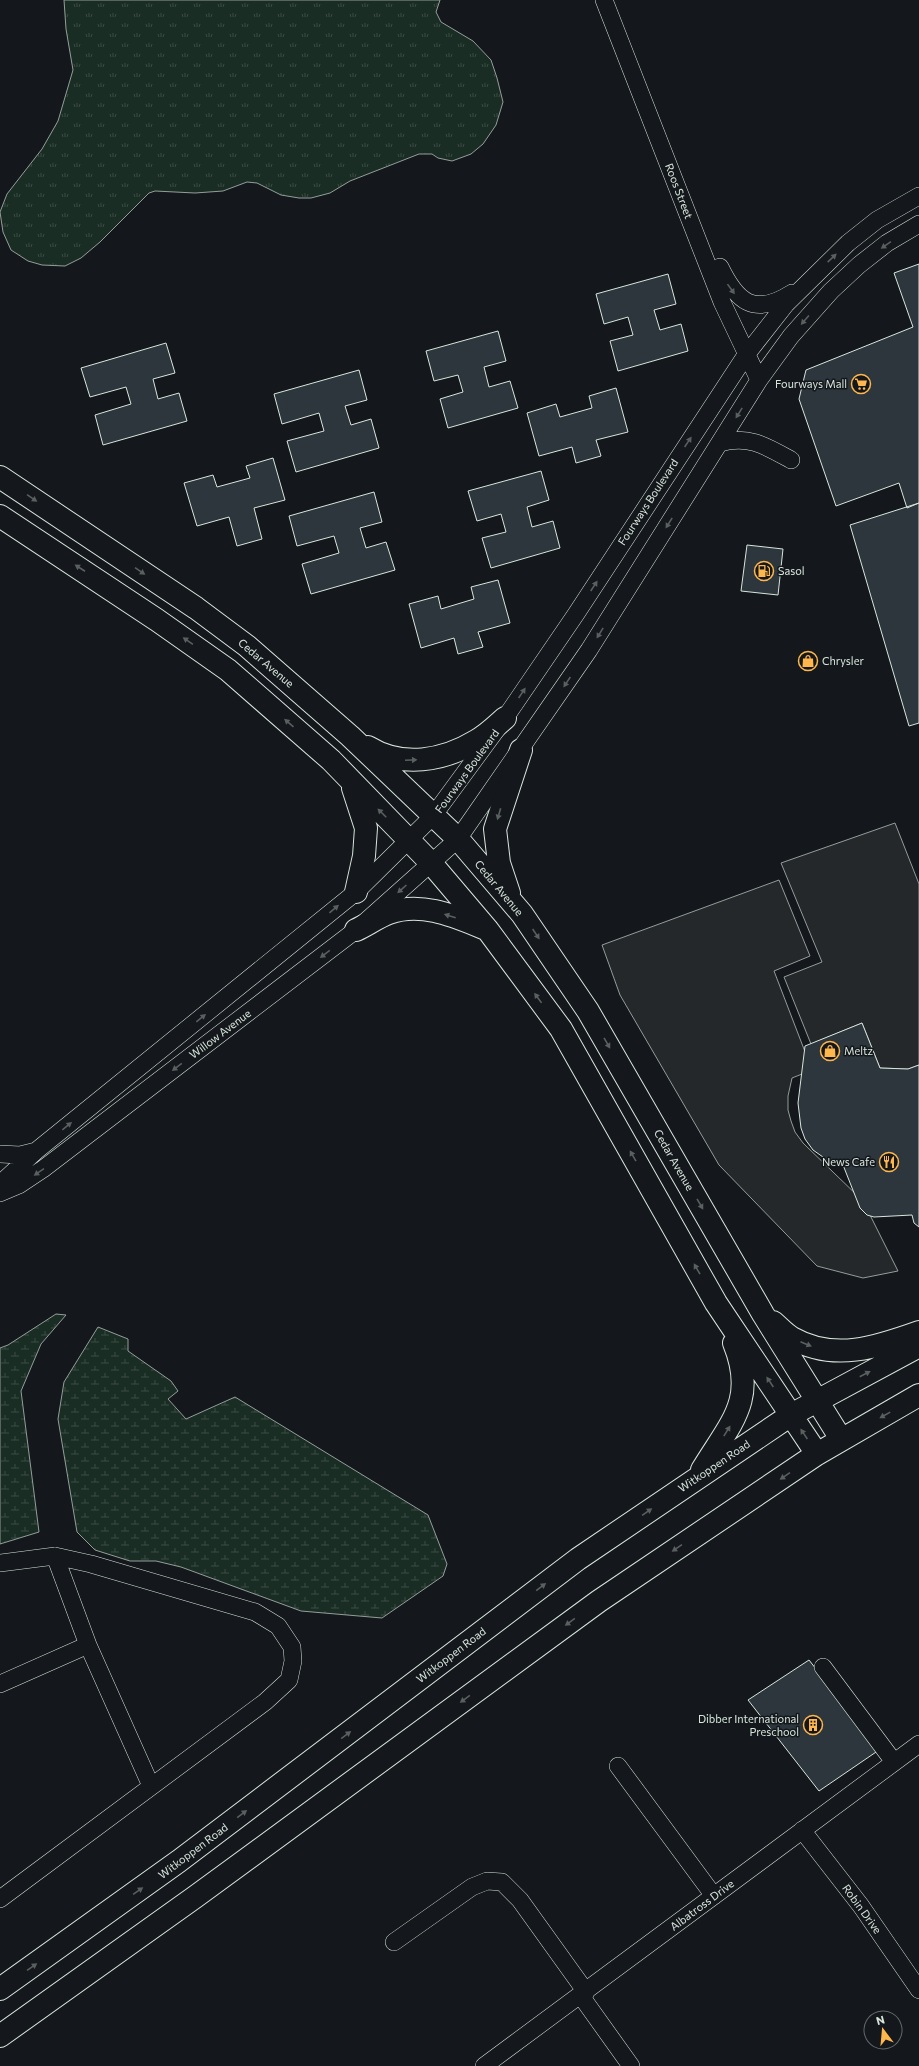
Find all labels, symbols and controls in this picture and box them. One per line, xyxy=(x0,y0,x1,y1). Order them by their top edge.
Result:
street label: Roos Street xyxy=(663,161,696,221)
one-way arrow xyxy=(881,241,891,249)
one-way arrow xyxy=(827,254,836,263)
one-way arrow xyxy=(727,283,736,294)
one-way arrow xyxy=(801,315,810,325)
supermarket icon: Fourways Mall xyxy=(850,373,872,395)
place label: Fourways Mall xyxy=(775,377,847,390)
one-way arrow xyxy=(735,407,742,419)
one-way arrow xyxy=(684,437,691,448)
street label: Fourways Boulevard xyxy=(615,456,680,547)
one-way arrow xyxy=(27,495,38,502)
one-way arrow xyxy=(665,518,673,528)
fuel station icon: Sasol xyxy=(753,560,775,582)
place label: Sasol xyxy=(778,564,805,577)
one-way arrow xyxy=(74,565,86,572)
one-way arrow xyxy=(135,567,146,575)
one-way arrow xyxy=(590,580,598,591)
one-way arrow xyxy=(596,627,603,639)
street label: Cedar Avenue xyxy=(236,636,297,690)
one-way arrow xyxy=(182,637,193,645)
shop icon: Chrysler xyxy=(797,650,819,672)
place label: Chrysler xyxy=(822,654,864,667)
one-way arrow xyxy=(563,677,571,687)
one-way arrow xyxy=(518,688,525,699)
one-way arrow xyxy=(284,719,293,728)
street label: Fourways Boulevard xyxy=(432,726,501,815)
one-way arrow xyxy=(405,757,417,764)
one-way arrow xyxy=(377,808,387,818)
one-way arrow xyxy=(496,808,502,820)
street label: Cedar Avenue xyxy=(472,857,527,918)
one-way arrow xyxy=(397,884,407,893)
one-way arrow xyxy=(329,905,339,914)
one-way arrow xyxy=(444,913,456,919)
one-way arrow xyxy=(532,929,540,940)
one-way arrow xyxy=(320,949,331,958)
one-way arrow xyxy=(534,992,542,1003)
street label: Willow Avenue xyxy=(186,1006,253,1061)
one-way arrow xyxy=(195,1014,206,1023)
one-way arrow xyxy=(603,1037,610,1049)
shop icon: Meltz xyxy=(819,1040,841,1062)
place label: Meltz xyxy=(844,1044,874,1057)
one-way arrow xyxy=(172,1063,183,1071)
one-way arrow xyxy=(61,1122,72,1131)
street label: Cedar Avenue xyxy=(652,1127,697,1193)
one-way arrow xyxy=(630,1150,637,1162)
restaurant icon: News Cafe xyxy=(878,1151,900,1173)
place label: News Cafe xyxy=(822,1155,875,1168)
one-way arrow xyxy=(34,1168,44,1176)
one-way arrow xyxy=(696,1198,703,1210)
one-way arrow xyxy=(694,1263,701,1275)
one-way arrow xyxy=(800,1340,812,1347)
one-way arrow xyxy=(860,1371,871,1377)
one-way arrow xyxy=(766,1377,773,1388)
one-way arrow xyxy=(879,1411,891,1418)
one-way arrow xyxy=(723,1426,731,1436)
one-way arrow xyxy=(800,1429,808,1440)
street label: Witkoppen Road xyxy=(675,1437,752,1494)
one-way arrow xyxy=(780,1472,790,1480)
one-way arrow xyxy=(642,1508,652,1516)
one-way arrow xyxy=(672,1544,682,1552)
one-way arrow xyxy=(536,1583,547,1592)
one-way arrow xyxy=(565,1618,575,1626)
street label: Witkoppen Road xyxy=(413,1624,488,1685)
one-way arrow xyxy=(460,1695,470,1703)
place label: Dibber International Preschool xyxy=(698,1712,799,1738)
building icon: Dibber International Preschool xyxy=(802,1714,824,1736)
one-way arrow xyxy=(340,1731,351,1740)
one-way arrow xyxy=(237,1810,248,1818)
street label: Witkoppen Road xyxy=(155,1820,230,1881)
street label: Albatross Drive xyxy=(667,1876,736,1933)
street label: Robin Drive xyxy=(840,1881,885,1936)
one-way arrow xyxy=(132,1887,143,1895)
one-way arrow xyxy=(26,1963,37,1971)
north arrow xyxy=(863,2010,903,2050)
text: N xyxy=(874,2013,886,2027)

